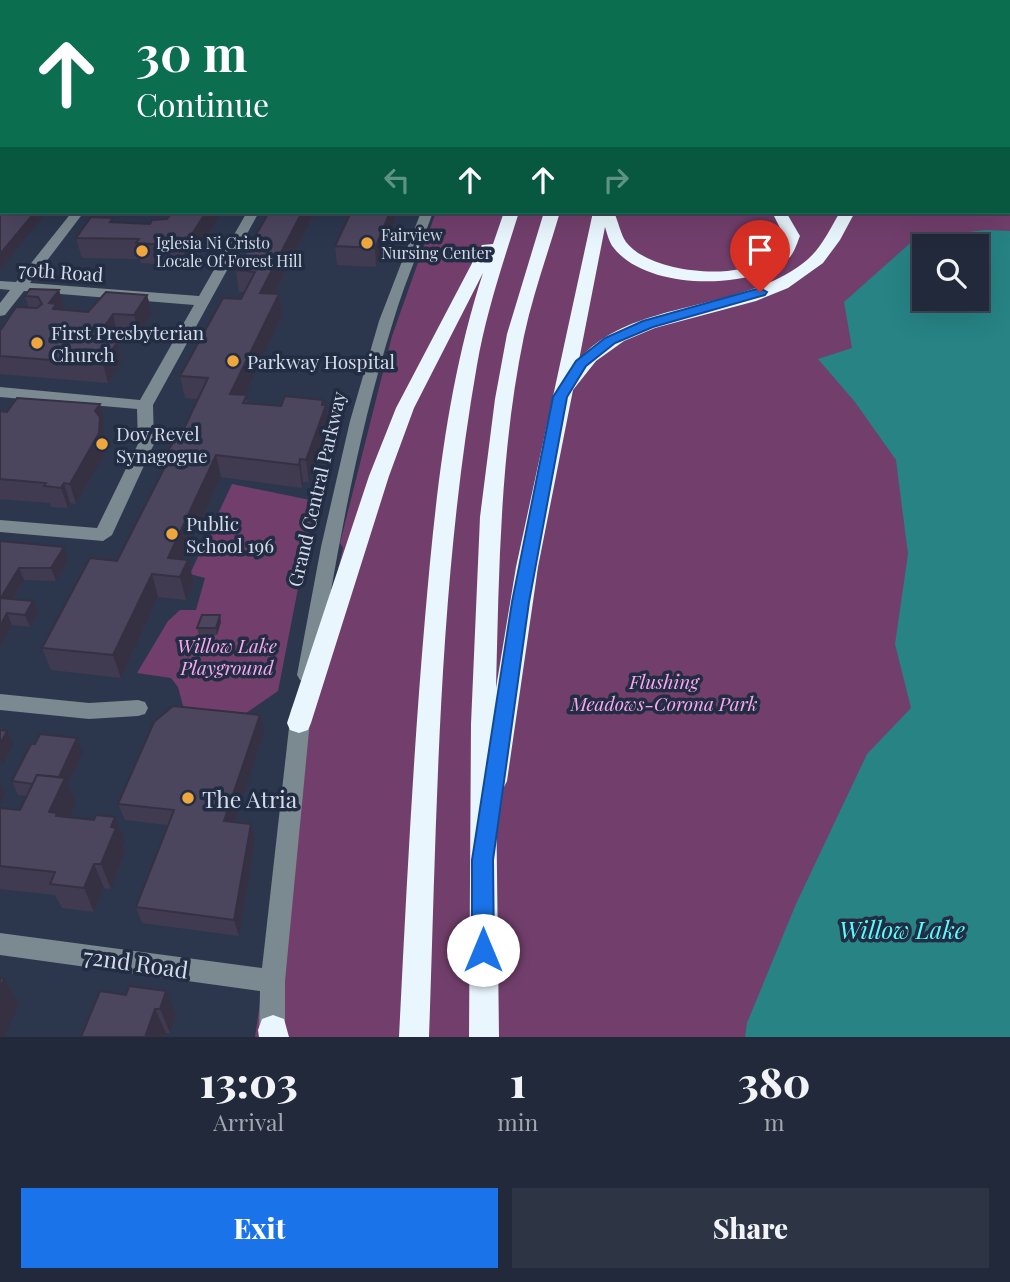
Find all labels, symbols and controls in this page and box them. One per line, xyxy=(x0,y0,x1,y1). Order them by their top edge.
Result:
text: 30 m xyxy=(136,19,247,84)
icon: ahead xyxy=(21,28,112,119)
text: Continue xyxy=(136,82,269,125)
icon: left xyxy=(378,161,416,199)
icon: ahead xyxy=(451,161,489,199)
icon: ahead xyxy=(524,161,562,199)
icon: right xyxy=(597,161,635,199)
pin xyxy=(730,220,790,292)
place label: Fairview Nursing Center xyxy=(381,224,492,263)
icon: arrive xyxy=(741,231,779,269)
place label: Iglesia Ni Cristo Locale Of Forest Hill xyxy=(156,232,303,271)
map controls xyxy=(912,234,989,311)
button: search xyxy=(912,234,989,311)
marker: Fairview Nursing Center xyxy=(359,235,375,251)
marker: Iglesia Ni Cristo Locale Of Forest Hill xyxy=(134,243,150,259)
street label: 70th Road xyxy=(18,255,104,287)
place label: First Presbyterian Church xyxy=(51,319,205,367)
marker: First Presbyterian Church xyxy=(29,335,45,351)
place label: Parkway Hospital xyxy=(247,348,395,374)
marker: Parkway Hospital xyxy=(225,353,241,369)
street label: Grand Central Parkway xyxy=(281,388,351,589)
place label: Dov Revel Synagogue xyxy=(116,420,208,468)
marker: Dov Revel Synagogue xyxy=(94,436,110,452)
place label: Public School 196 xyxy=(186,510,274,558)
marker: Public School 196 xyxy=(164,526,180,542)
park label: Willow Lake Playground xyxy=(177,632,277,680)
park label: Flushing Meadows-Corona Park xyxy=(569,668,758,716)
place label: The Atria xyxy=(202,783,298,814)
marker: The Atria xyxy=(180,790,196,806)
position arrow xyxy=(446,913,520,987)
water label: Willow Lake xyxy=(839,913,965,945)
street label: 72nd Road xyxy=(82,939,190,985)
text: 13:03 xyxy=(199,1053,298,1109)
text: 1 xyxy=(510,1053,526,1109)
text: 380 xyxy=(738,1053,811,1109)
text: Arrival xyxy=(213,1106,284,1137)
text: min xyxy=(497,1106,538,1137)
text: m xyxy=(764,1106,784,1137)
button: Exit xyxy=(21,1188,498,1268)
button: Share xyxy=(512,1188,989,1268)

